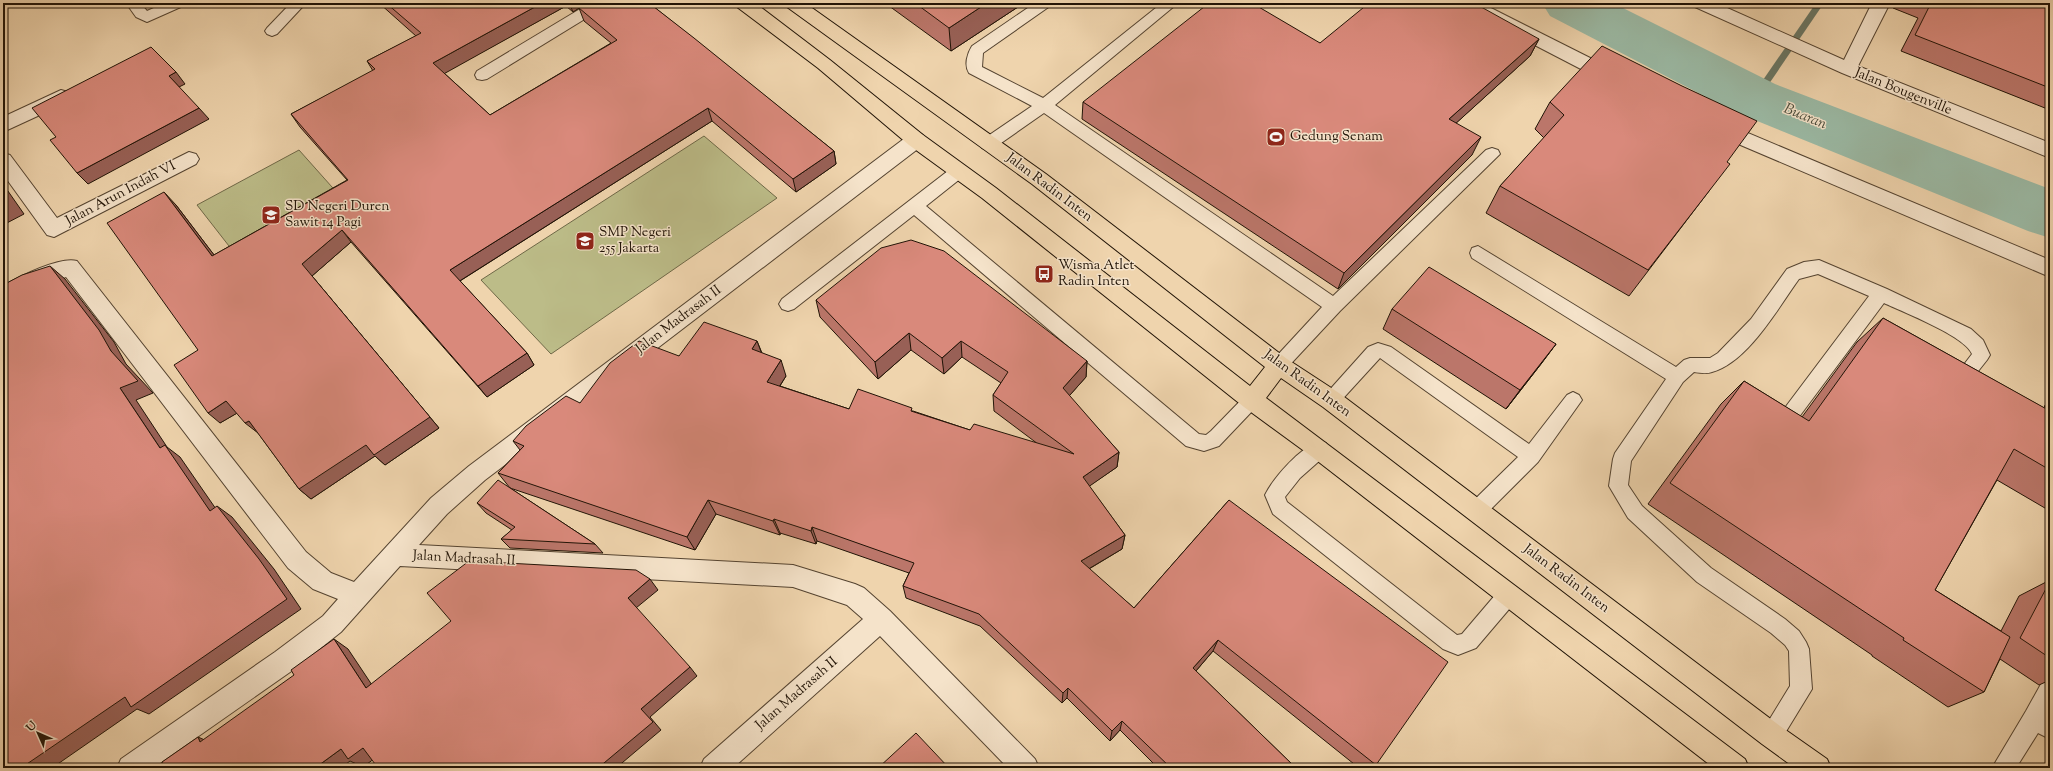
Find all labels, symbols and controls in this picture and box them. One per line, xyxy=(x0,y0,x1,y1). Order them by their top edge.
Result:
street label: Jalan Bougenville xyxy=(1850,63,1955,121)
water label: Buaran xyxy=(1780,99,1830,135)
sports icon: Gedung Senam xyxy=(1265,126,1287,148)
place label: Gedung Senam xyxy=(1290,127,1383,147)
street label: Jalan Radin Inten xyxy=(1001,148,1097,227)
street label: Jalan Arun Indah VI xyxy=(62,156,180,232)
place label: SD Negeri Duren Sawit 14 Pagi xyxy=(285,197,390,233)
school or university icon: SD Negeri Duren Sawit 14 Pagi xyxy=(260,204,282,226)
place label: SMP Negeri 255 Jakarta xyxy=(599,223,671,259)
school or university icon: SMP Negeri 255 Jakarta xyxy=(574,230,596,252)
place label: Wisma Atlet Radin Inten xyxy=(1058,256,1134,292)
bus stop icon: Wisma Atlet Radin Inten xyxy=(1033,263,1055,285)
street label: Jalan Madrasah II xyxy=(631,281,726,360)
street label: Jalan Radin Inten xyxy=(1258,345,1355,423)
street label: Jalan Radin Inten xyxy=(1518,539,1614,618)
street label: Jalan Madrasah II xyxy=(411,546,516,572)
street label: Jalan Madrasah II xyxy=(751,652,843,736)
north arrow xyxy=(18,713,58,753)
text: U xyxy=(22,718,40,736)

